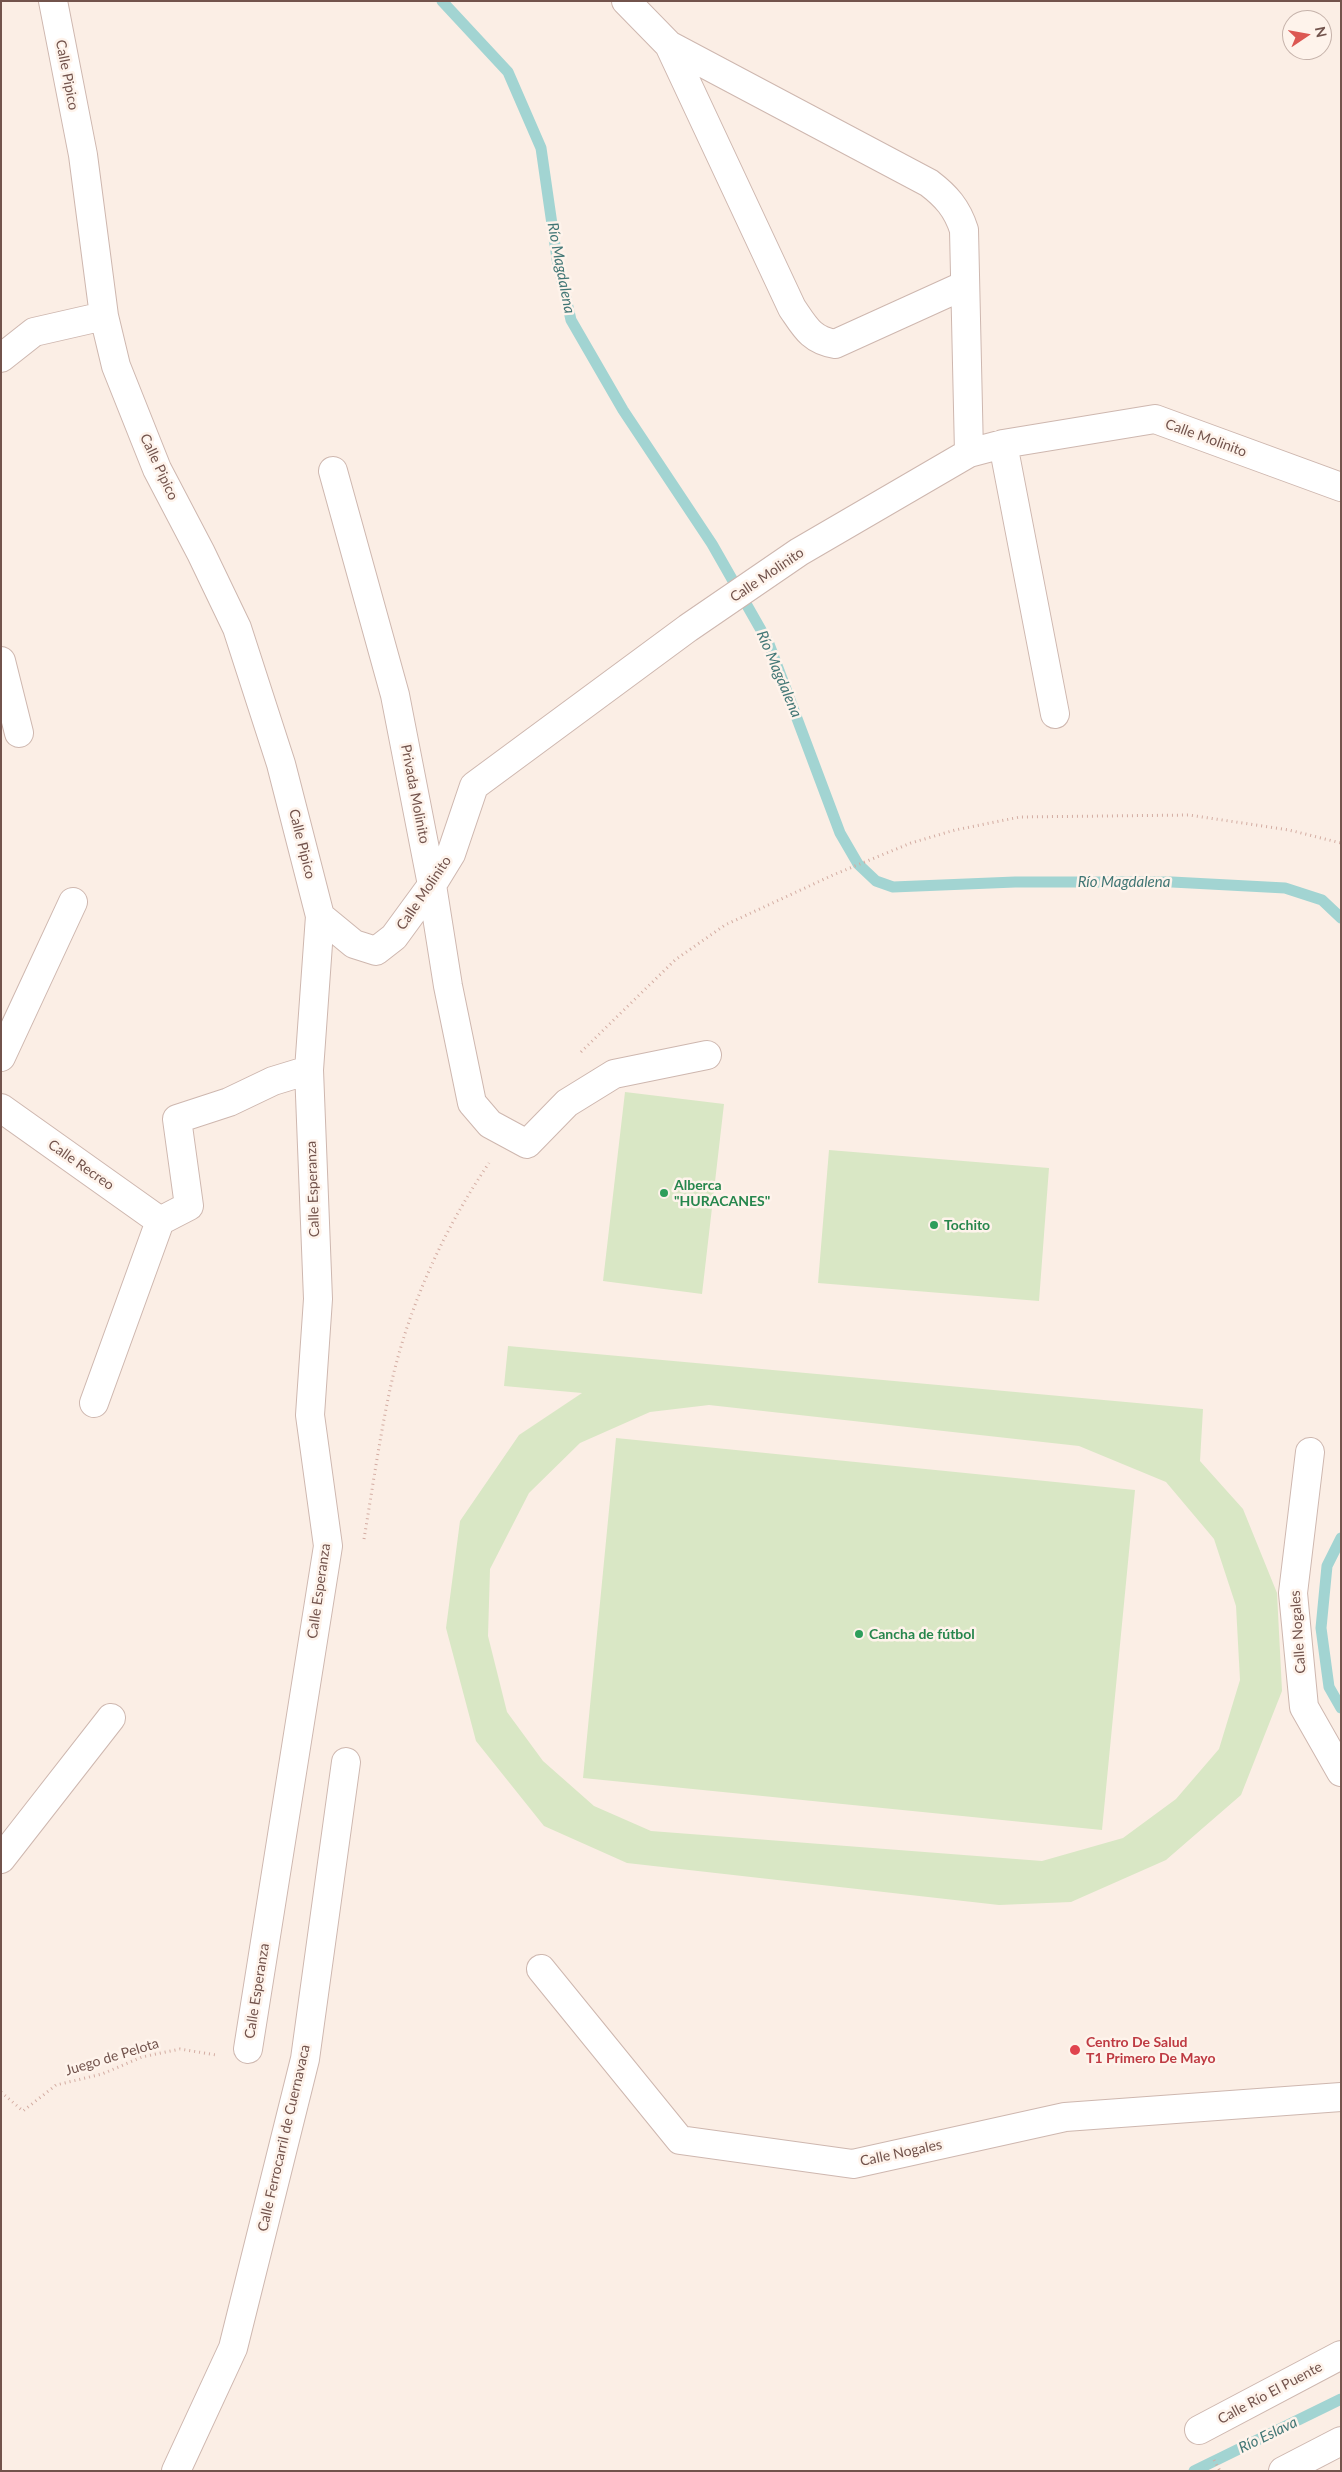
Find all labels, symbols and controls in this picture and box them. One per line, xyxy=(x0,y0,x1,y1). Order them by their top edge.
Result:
north arrow xyxy=(1282,10,1332,60)
text: N xyxy=(1312,25,1331,39)
street label: Calle Pipico xyxy=(52,38,82,112)
water label: Río Magdalena xyxy=(543,221,579,315)
street label: Calle Molinito xyxy=(1163,416,1249,460)
street label: Calle Pipico xyxy=(136,431,182,503)
street label: Calle Molinito xyxy=(727,544,807,606)
water label: Río Magdalena xyxy=(753,628,805,720)
street label: Privada Molinito xyxy=(397,743,433,845)
street label: Calle Pipico xyxy=(285,807,319,881)
street label: Calle Molinito xyxy=(393,853,455,933)
water label: Río Magdalena xyxy=(1078,873,1170,891)
street label: Calle Recreo xyxy=(45,1136,117,1194)
street label: Calle Esperanza xyxy=(303,1141,323,1237)
place label: Alberca "HURACANES" xyxy=(674,1177,770,1210)
marker: Alberca "HURACANES" xyxy=(658,1187,670,1199)
place label: Tochito xyxy=(944,1217,990,1233)
marker: Tochito xyxy=(928,1219,940,1231)
street label: Calle Esperanza xyxy=(304,1542,334,1640)
street label: Calle Nogales xyxy=(1287,1590,1309,1674)
place label: Cancha de fútbol xyxy=(869,1626,975,1642)
marker: Cancha de fútbol xyxy=(853,1628,865,1640)
street label: Calle Esperanza xyxy=(241,1942,273,2040)
place label: Centro De Salud T1 Primero De Mayo xyxy=(1086,2034,1216,2066)
street label: Juego de Pelota xyxy=(63,2035,161,2079)
street label: Calle Ferrocarril de Cuernavaca xyxy=(254,2043,314,2233)
marker: Centro De Salud T1 Primero De Mayo xyxy=(1068,2043,1082,2057)
street label: Calle Nogales xyxy=(859,2136,943,2170)
street label: Calle Río El Puente xyxy=(1215,2358,1325,2428)
water label: Río Eslava xyxy=(1236,2413,1300,2457)

